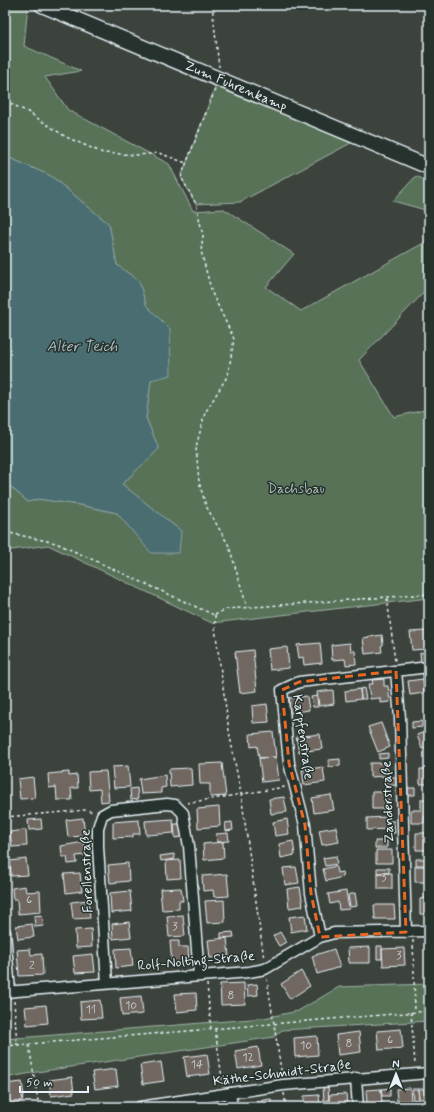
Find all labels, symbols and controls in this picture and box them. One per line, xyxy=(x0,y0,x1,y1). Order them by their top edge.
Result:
street label: Zum Fuhrenkamp xyxy=(182,57,290,116)
water label: Alter Teich xyxy=(47,337,118,357)
park label: Dachsbau xyxy=(267,480,325,498)
street label: Karpfenstraße xyxy=(288,693,318,781)
street label: Zanderstraße xyxy=(378,760,398,844)
street label: Forellenstraße xyxy=(77,829,97,913)
house number: 3 xyxy=(381,870,387,886)
house number: 6 xyxy=(26,892,32,908)
house number: 3 xyxy=(172,919,178,935)
street label: Rolf-Nolting-Straße xyxy=(137,947,256,977)
house number: 3 xyxy=(396,948,402,964)
house number: 2 xyxy=(29,958,35,974)
house number: 8 xyxy=(228,988,234,1004)
house number: 10 xyxy=(125,998,137,1014)
house number: 11 xyxy=(86,1002,96,1018)
house number: 6 xyxy=(387,1032,393,1048)
house number: 8 xyxy=(346,1036,352,1052)
house number: 10 xyxy=(300,1038,312,1054)
house number: 12 xyxy=(242,1050,254,1066)
north arrow xyxy=(376,1054,416,1094)
street label: Käthe-Schmidt-Straße xyxy=(212,1056,352,1090)
house number: 14 xyxy=(191,1057,203,1073)
text: N xyxy=(392,1058,400,1072)
scale bar xyxy=(20,1068,88,1094)
text: 50 m xyxy=(26,1075,53,1091)

